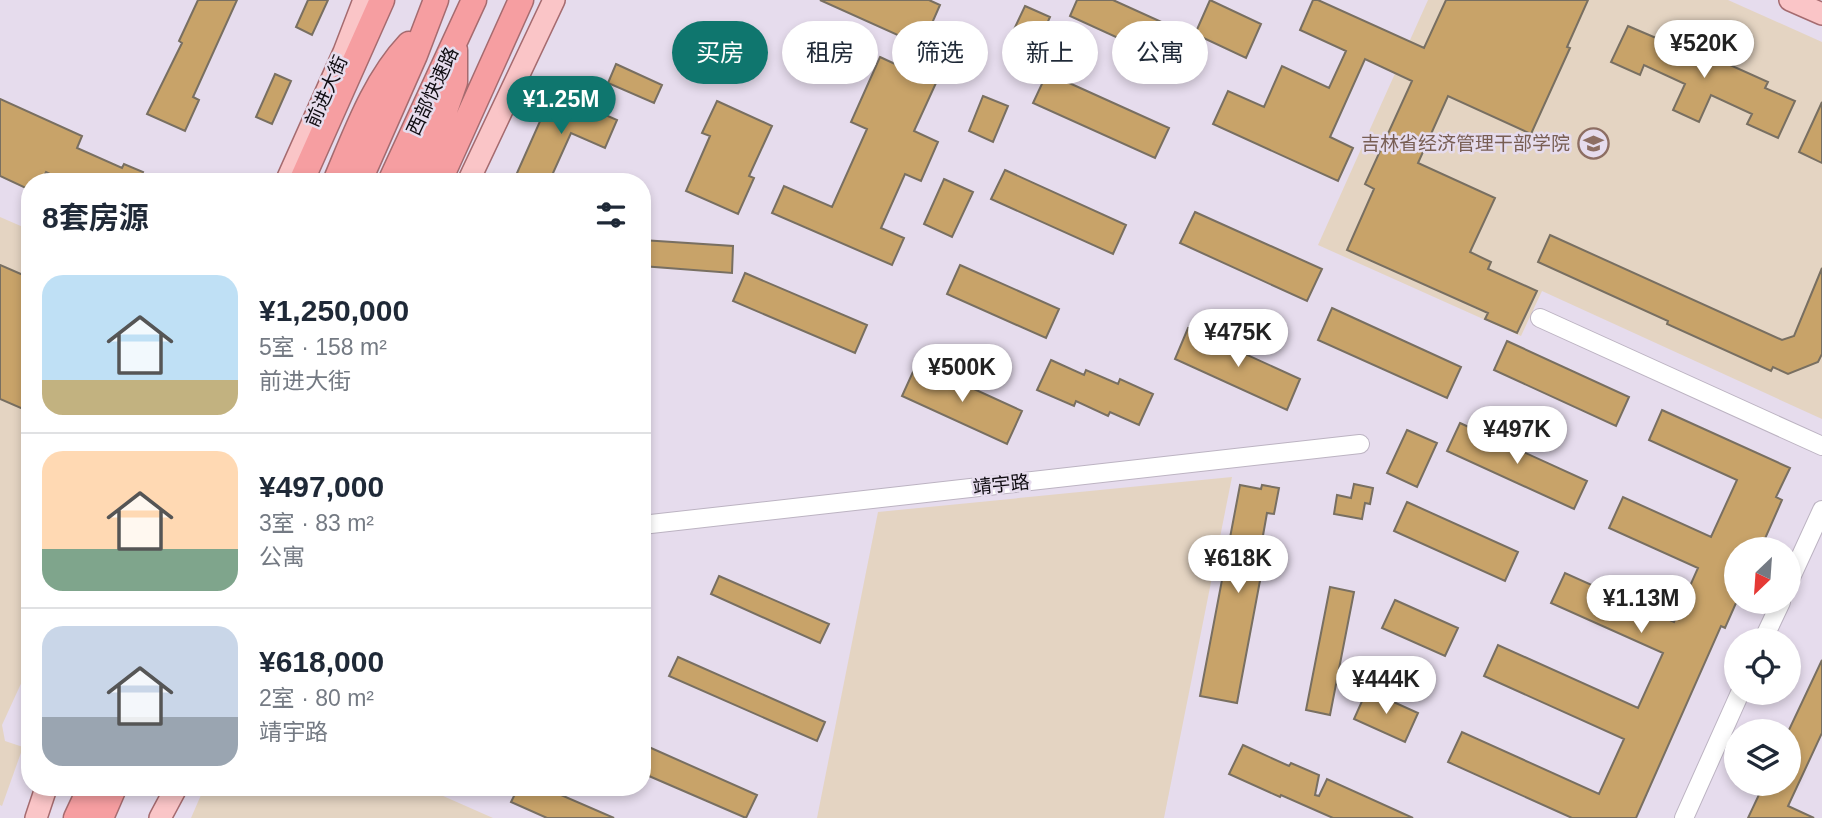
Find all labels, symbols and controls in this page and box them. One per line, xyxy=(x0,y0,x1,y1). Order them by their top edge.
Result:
pin: ¥520K xyxy=(1655,20,1753,80)
chip: 买房 xyxy=(672,21,768,84)
chip: 租房 xyxy=(782,21,878,84)
chip: 筛选 xyxy=(892,21,988,84)
chip: 新上 xyxy=(1002,21,1098,84)
chip: 公寓 xyxy=(1112,21,1208,84)
text: ¥520K xyxy=(1670,30,1738,56)
street label: 西部快速路 xyxy=(403,44,462,139)
street label: 前进大街 xyxy=(301,52,352,130)
pin: ¥1.25M xyxy=(504,76,618,136)
text: ¥1.25M xyxy=(523,86,599,112)
school or university icon: 吉林省经济管理干部学院 xyxy=(1576,126,1610,160)
place label: 吉林省经济管理干部学院 xyxy=(1361,133,1570,154)
icon: filters xyxy=(592,196,630,234)
text: 8套房源 xyxy=(42,201,149,234)
text: ¥1,250,000 xyxy=(259,294,409,327)
icon: home xyxy=(98,303,182,387)
pin: ¥475K xyxy=(1189,310,1287,369)
text: ¥475K xyxy=(1204,319,1272,345)
text: 5室 · 158 m² xyxy=(259,334,387,360)
pin: ¥500K xyxy=(913,344,1011,404)
text: ¥500K xyxy=(928,354,996,380)
text: 前进大街 xyxy=(259,368,351,394)
pin: ¥497K xyxy=(1468,406,1566,466)
text: ¥497K xyxy=(1483,416,1551,442)
text: ¥497,000 xyxy=(259,470,384,503)
street label: 靖宇路 xyxy=(972,471,1031,498)
icon: home xyxy=(98,479,182,563)
text: 3室 · 83 m² xyxy=(259,510,374,536)
pin: ¥618K xyxy=(1189,536,1287,595)
north arrow xyxy=(1724,537,1801,614)
map controls xyxy=(1724,537,1801,796)
text: 公寓 xyxy=(259,544,305,570)
text: ¥618K xyxy=(1204,545,1272,571)
pin: ¥1.13M xyxy=(1584,576,1698,635)
text: ¥1.13M xyxy=(1603,585,1679,611)
button: locate xyxy=(1724,628,1801,705)
text: ¥618,000 xyxy=(259,645,384,678)
icon: home xyxy=(98,654,182,738)
pin: ¥444K xyxy=(1337,656,1435,716)
text: ¥444K xyxy=(1352,666,1420,692)
text: 2室 · 80 m² xyxy=(259,685,374,711)
text: 靖宇路 xyxy=(259,719,328,745)
button: layers xyxy=(1724,719,1801,796)

